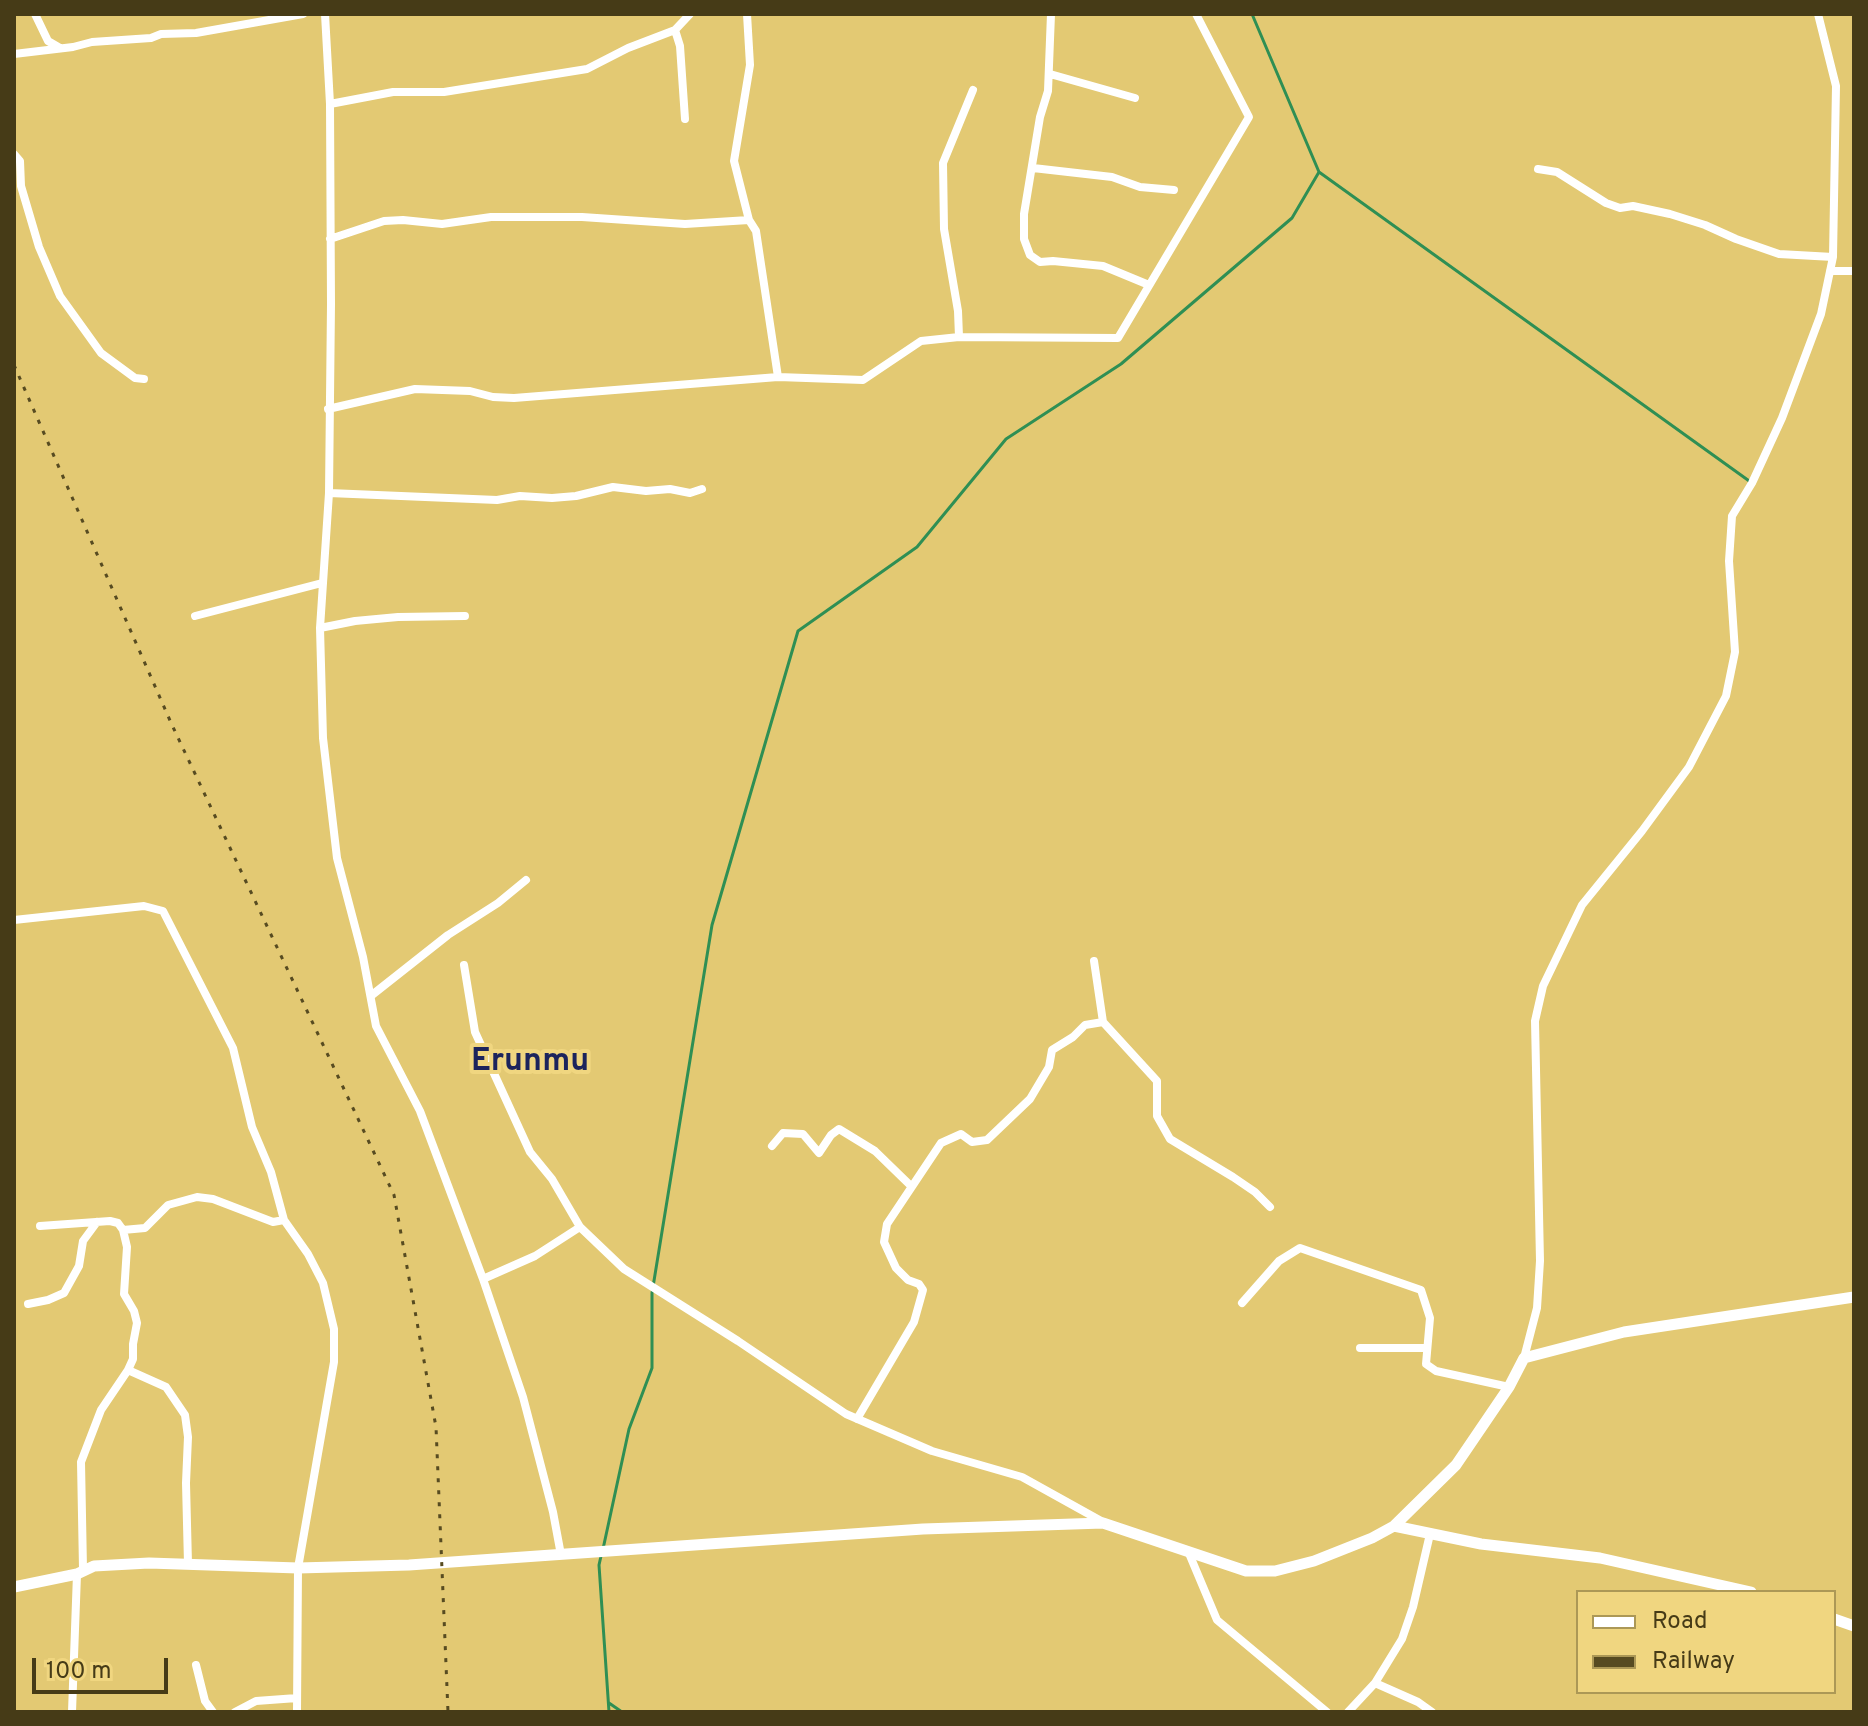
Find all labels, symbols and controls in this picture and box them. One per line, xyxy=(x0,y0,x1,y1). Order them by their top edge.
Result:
district label: Erunmu xyxy=(471,1045,589,1083)
legend xyxy=(1576,1590,1836,1694)
text: Road xyxy=(1652,1607,1708,1637)
scale bar xyxy=(36,1642,172,1692)
text: Railway xyxy=(1652,1647,1735,1677)
text: 100 m xyxy=(46,1657,112,1687)

